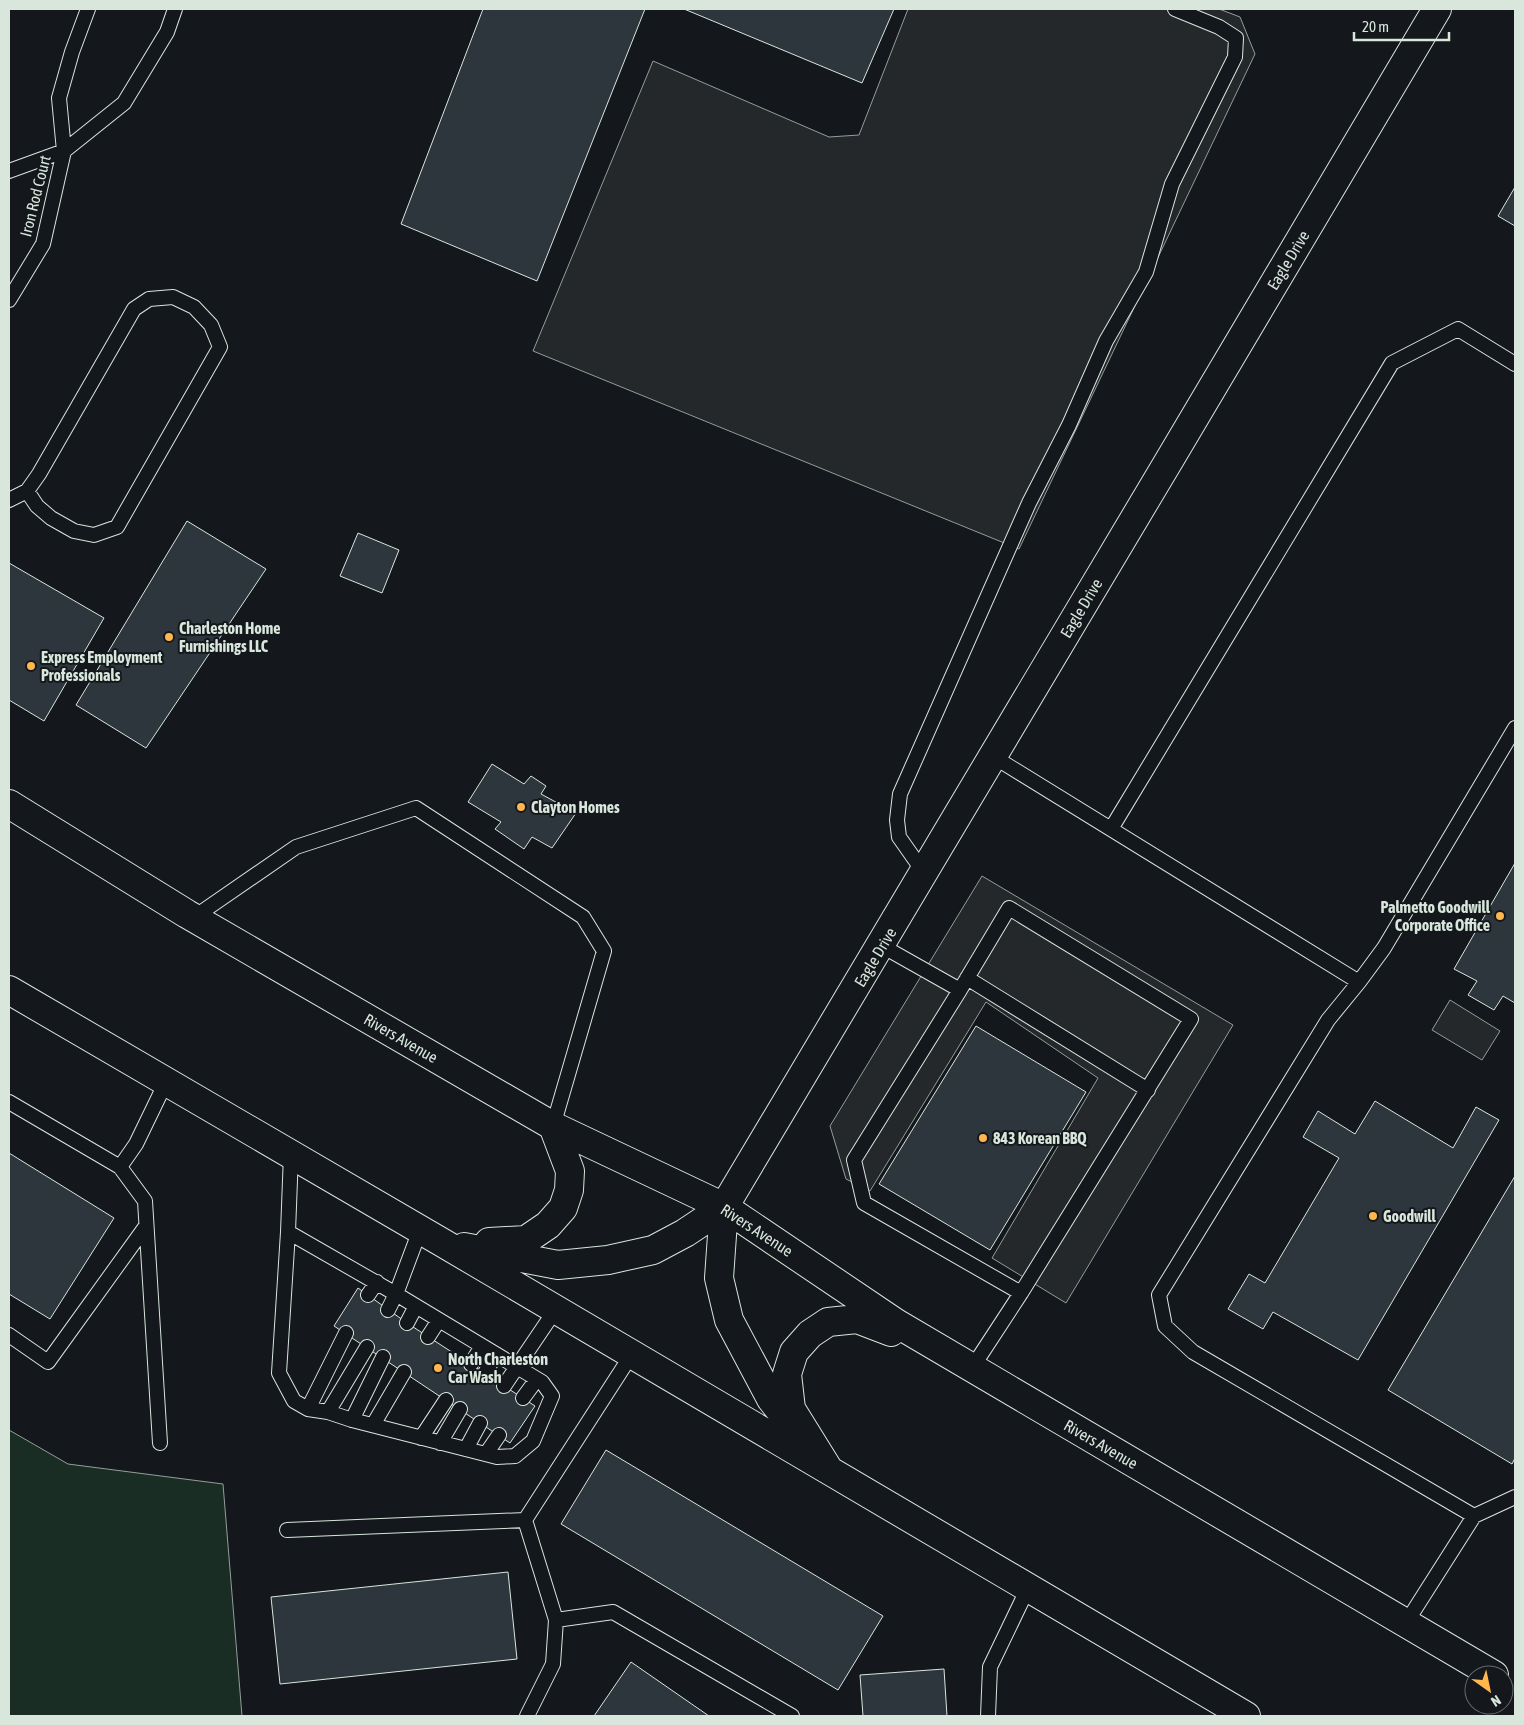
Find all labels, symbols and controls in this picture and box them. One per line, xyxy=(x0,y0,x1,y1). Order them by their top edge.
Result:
scale bar xyxy=(1354,10,1449,42)
text: 20 m xyxy=(1362,18,1389,35)
street label: Iron Rod Court xyxy=(16,153,54,239)
street label: Eagle Drive xyxy=(1263,227,1313,293)
street label: Eagle Drive xyxy=(1056,575,1106,641)
place label: Charleston Home Furnishings LLC xyxy=(179,619,281,655)
marker: Charleston Home Furnishings LLC xyxy=(163,631,175,643)
place label: Express Employment Professionals xyxy=(41,648,163,684)
marker: Express Employment Professionals xyxy=(25,660,37,672)
place label: Clayton Homes xyxy=(531,798,620,816)
marker: Clayton Homes xyxy=(515,801,527,813)
place label: Palmetto Goodwill Corporate Office xyxy=(1380,898,1491,934)
marker: Palmetto Goodwill Corporate Office xyxy=(1494,910,1506,922)
street label: Eagle Drive xyxy=(850,924,900,990)
street label: Rivers Avenue xyxy=(361,1010,441,1066)
place label: 843 Korean BBQ xyxy=(993,1129,1087,1147)
marker: 843 Korean BBQ xyxy=(977,1132,989,1144)
street label: Rivers Avenue xyxy=(718,1200,796,1260)
place label: Goodwill xyxy=(1383,1207,1437,1225)
marker: Goodwill xyxy=(1367,1210,1379,1222)
place label: North Charleston Car Wash xyxy=(448,1350,548,1386)
marker: North Charleston Car Wash xyxy=(432,1362,444,1374)
street label: Rivers Avenue xyxy=(1061,1416,1141,1472)
north arrow xyxy=(1464,1665,1514,1715)
text: N xyxy=(1488,1692,1504,1710)

